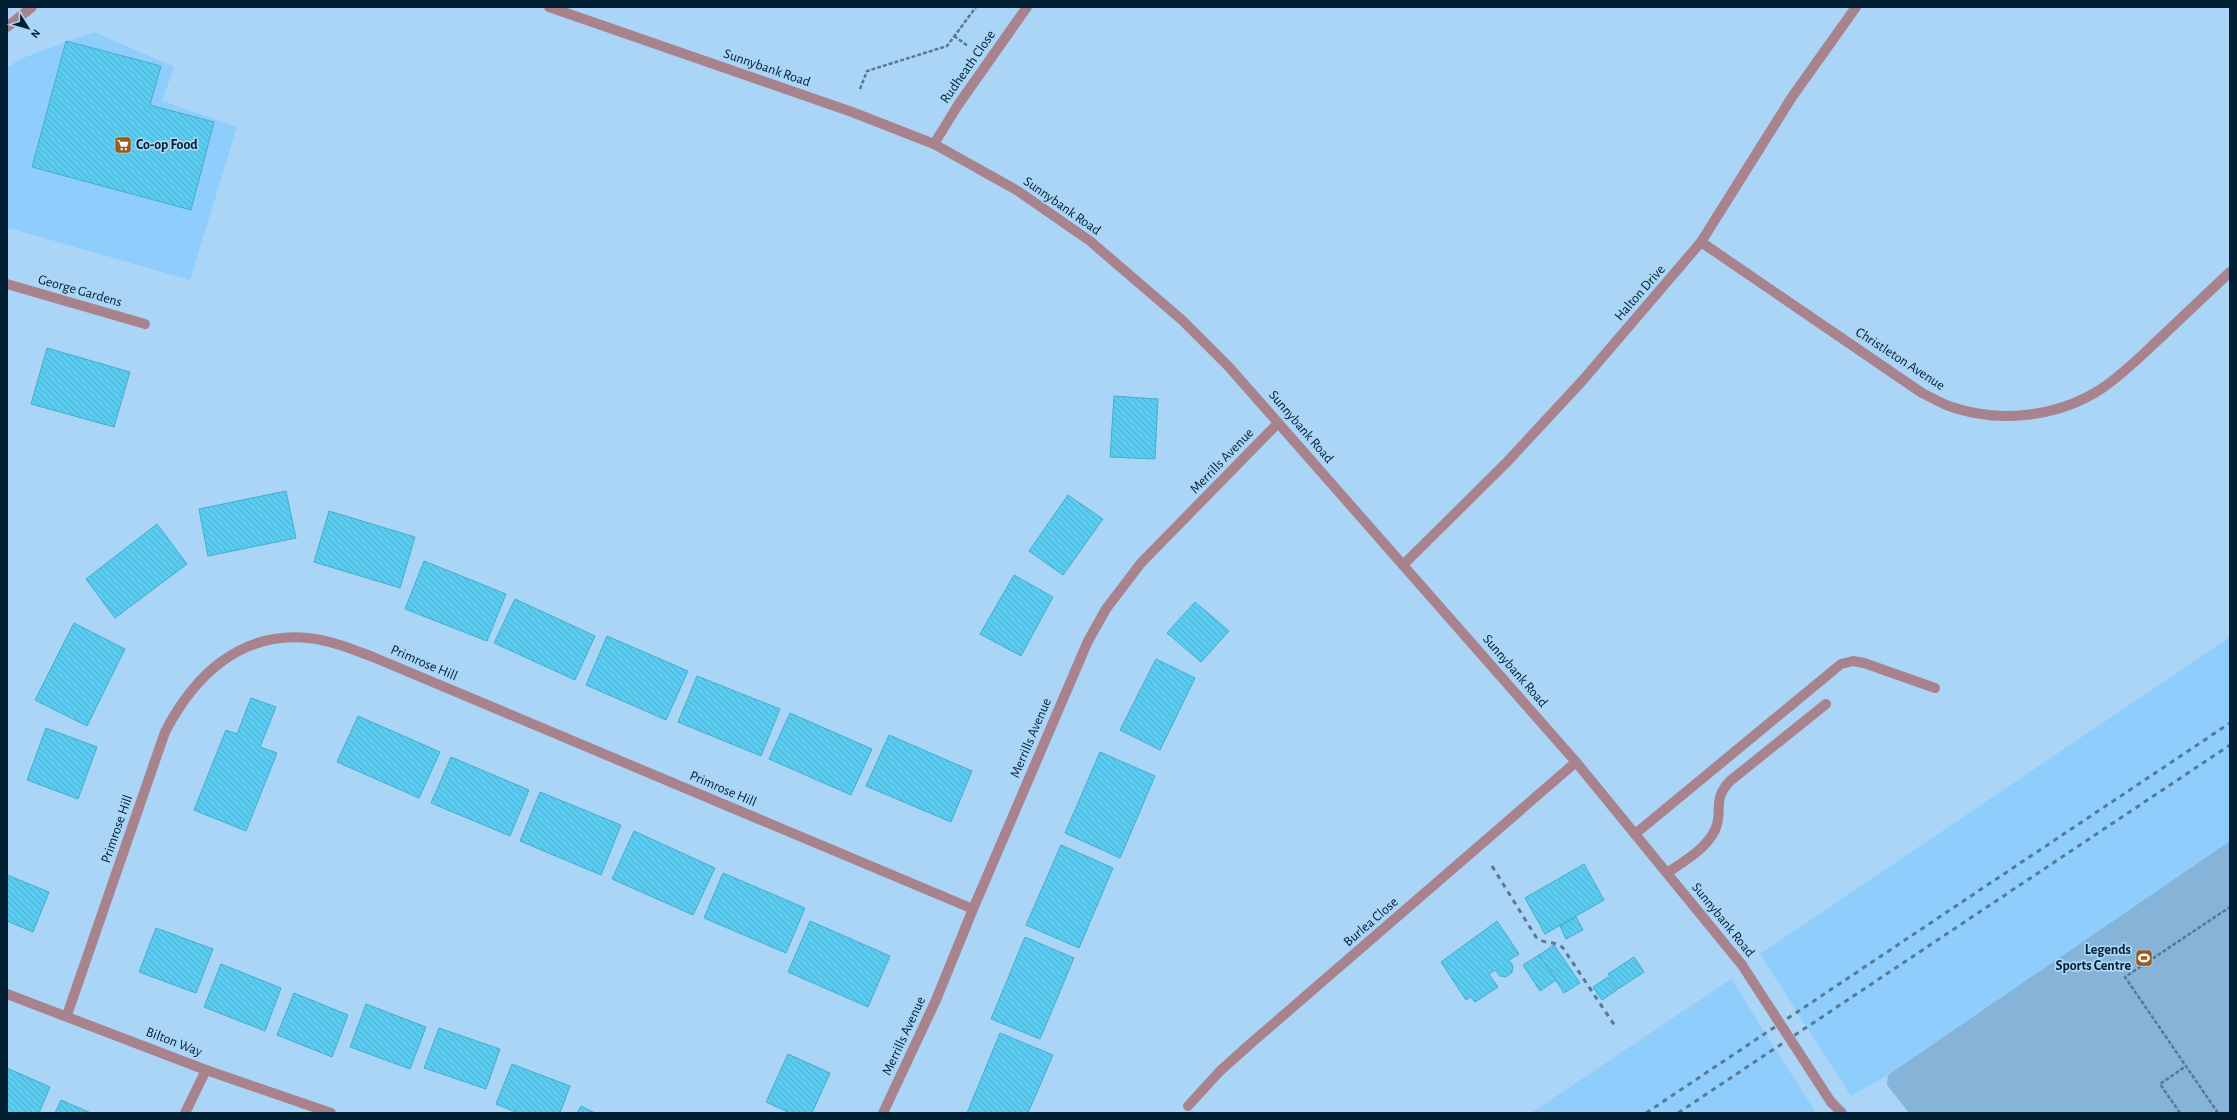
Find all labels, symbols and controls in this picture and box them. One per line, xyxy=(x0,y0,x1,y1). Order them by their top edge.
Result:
north arrow xyxy=(8,8,48,48)
text: N xyxy=(29,27,42,40)
street label: Rudheath Close xyxy=(938,28,998,106)
street label: Sunnybank Road xyxy=(722,47,812,89)
supermarket icon: Co-op Food xyxy=(113,135,133,155)
place label: Co-op Food xyxy=(136,138,198,152)
street label: Sunnybank Road xyxy=(1021,174,1103,238)
street label: Halton Drive xyxy=(1612,262,1668,324)
street label: George Gardens xyxy=(36,272,124,310)
street label: Christleton Avenue xyxy=(1853,325,1947,393)
street label: Sunnybank Road xyxy=(1266,388,1336,466)
street label: Merrills Avenue xyxy=(1187,426,1257,496)
street label: Sunnybank Road xyxy=(1480,632,1550,710)
street label: Primrose Hill xyxy=(388,643,460,683)
street label: Merrills Avenue xyxy=(1008,696,1054,780)
street label: Primrose Hill xyxy=(687,769,759,809)
street label: Primrose Hill xyxy=(99,793,135,865)
street label: Sunnybank Road xyxy=(1689,880,1757,960)
street label: Burlea Close xyxy=(1341,895,1401,949)
place label: Legends Sports Centre xyxy=(2056,943,2131,973)
sports icon: Legends Sports Centre xyxy=(2134,948,2154,968)
street label: Merrills Avenue xyxy=(880,995,928,1077)
street label: Bilton Way xyxy=(144,1025,204,1059)

